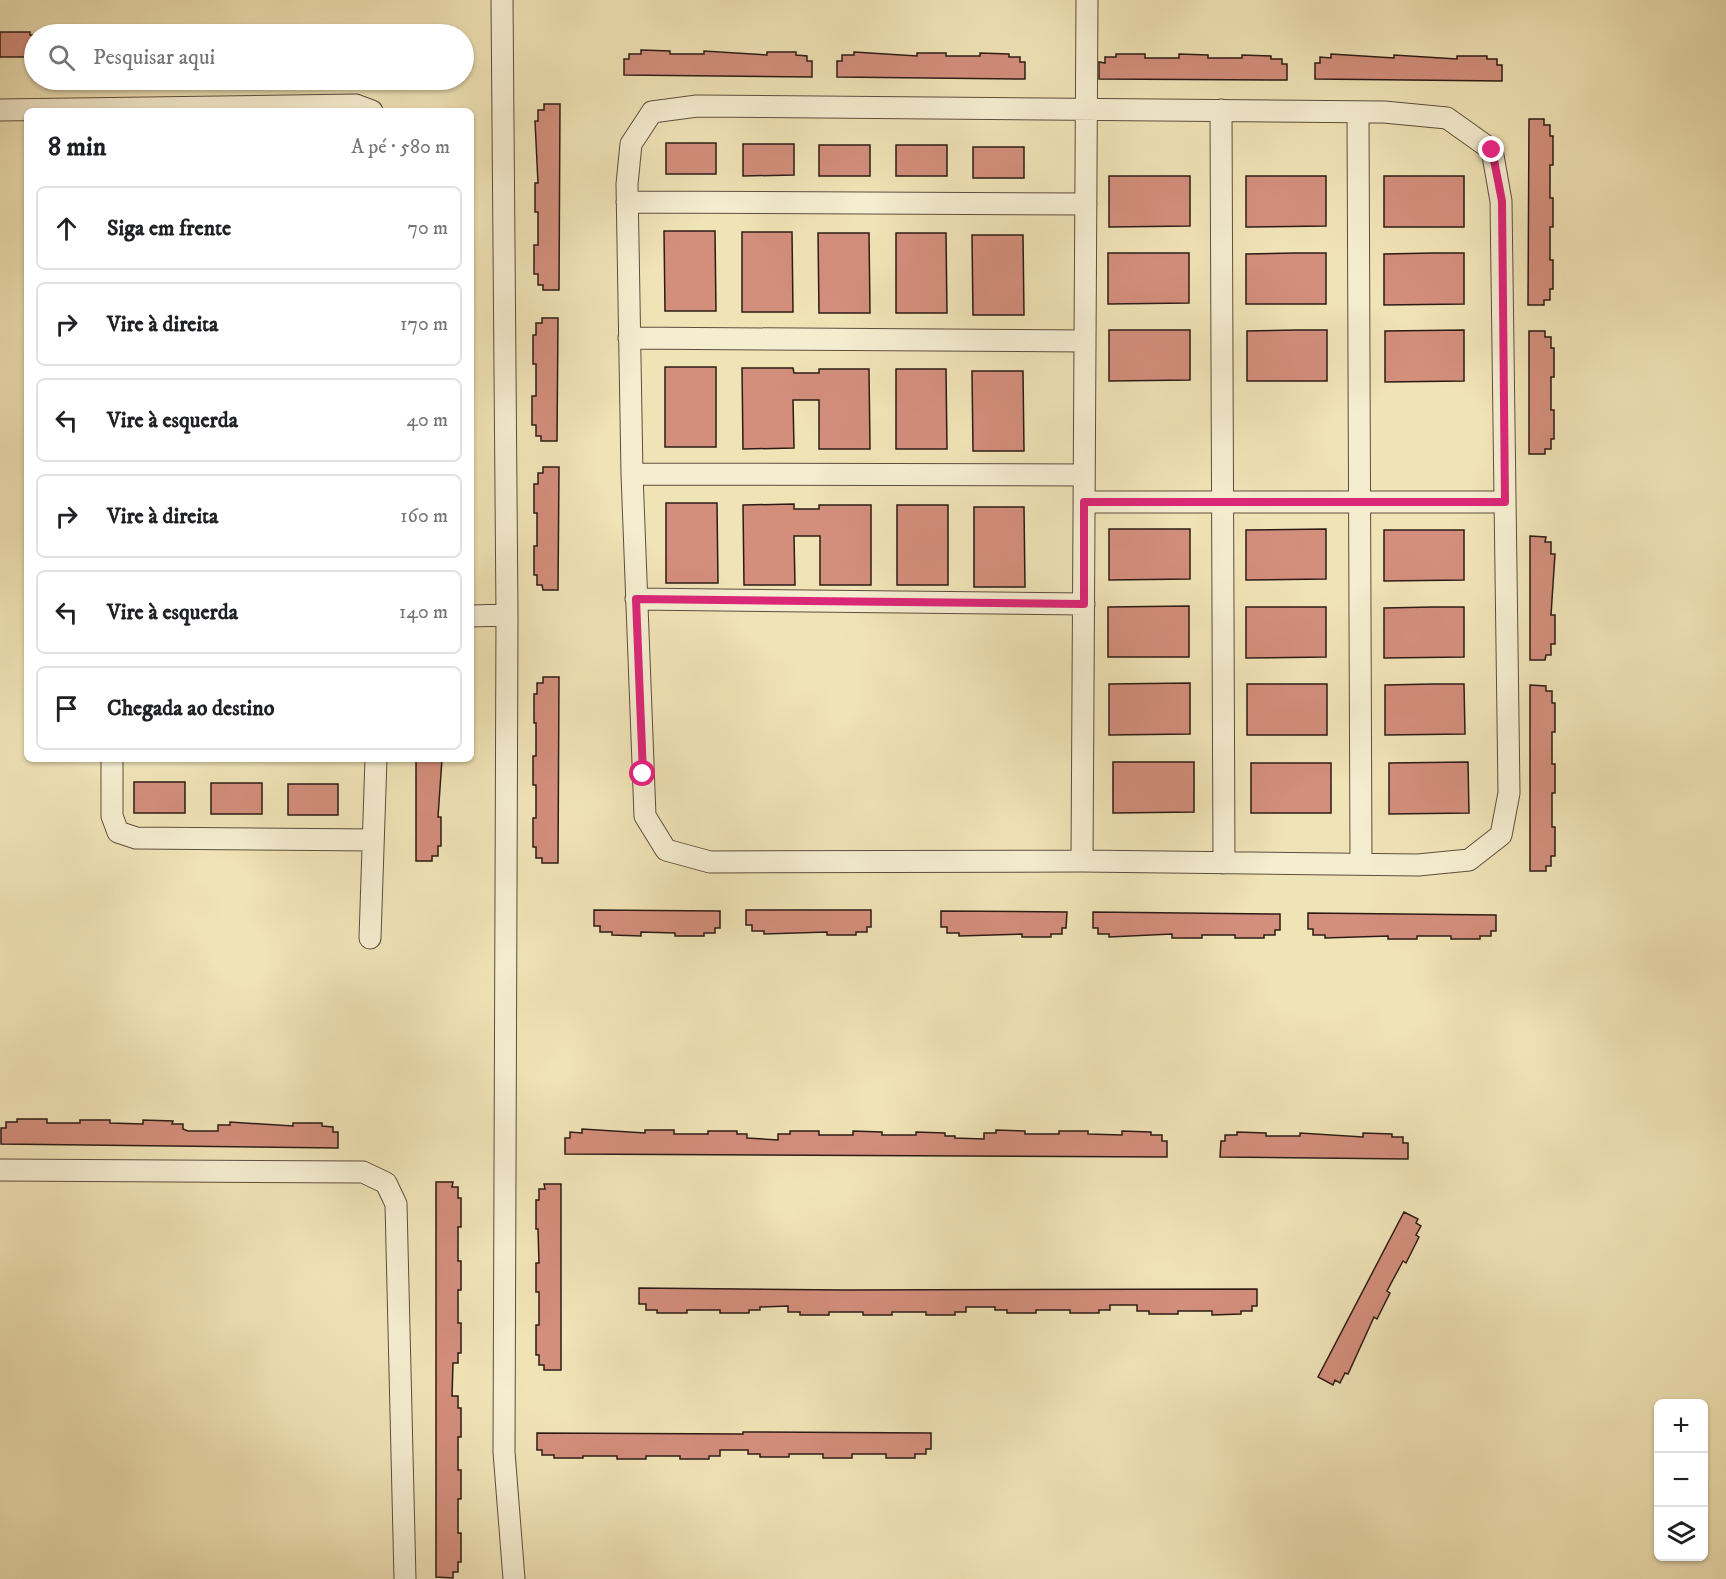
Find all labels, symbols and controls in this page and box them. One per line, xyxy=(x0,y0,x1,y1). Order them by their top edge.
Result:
search box xyxy=(24,24,474,90)
icon: search xyxy=(45,41,78,74)
text: Pesquisar aqui xyxy=(93,44,215,71)
text: 8 min xyxy=(48,131,106,164)
text: A pé · 580 m xyxy=(351,135,450,160)
route end xyxy=(1478,136,1504,162)
icon: ahead xyxy=(50,212,83,245)
text: Siga em frente xyxy=(107,215,231,242)
text: 70 m xyxy=(407,216,448,241)
icon: right xyxy=(50,308,83,341)
text: Vire à direita xyxy=(107,311,218,338)
text: 170 m xyxy=(400,312,448,337)
icon: left xyxy=(50,404,83,437)
text: Vire à esquerda xyxy=(107,407,238,434)
text: 40 m xyxy=(406,408,448,433)
icon: right xyxy=(50,500,83,533)
text: Vire à direita xyxy=(107,503,218,530)
text: 160 m xyxy=(400,504,448,529)
icon: left xyxy=(50,596,83,629)
text: Vire à esquerda xyxy=(107,599,238,626)
text: 140 m xyxy=(399,600,448,625)
icon: arrive xyxy=(50,692,83,725)
text: Chegada ao destino xyxy=(107,695,274,722)
route start xyxy=(629,760,655,786)
map controls xyxy=(1654,1399,1708,1561)
button: + xyxy=(1654,1399,1708,1453)
button: − xyxy=(1654,1453,1708,1507)
button: layers xyxy=(1654,1507,1708,1561)

